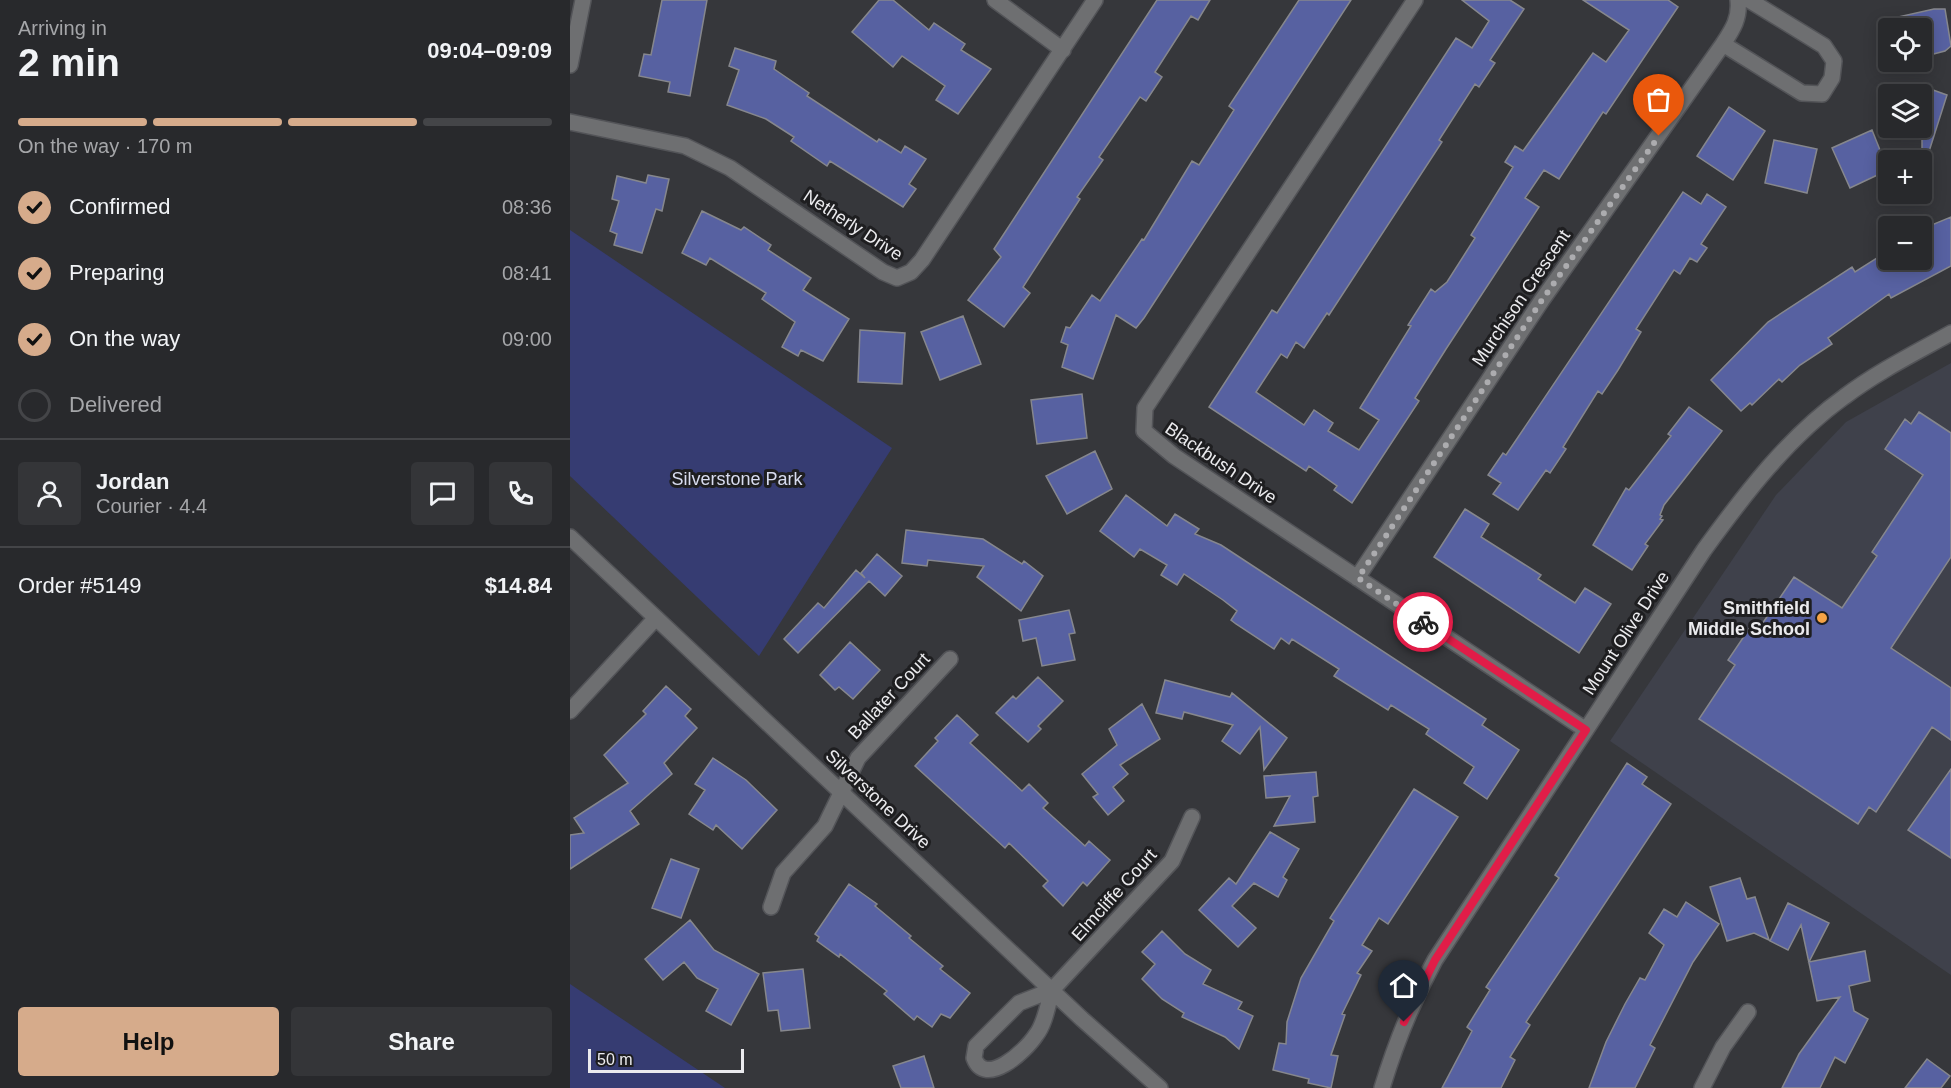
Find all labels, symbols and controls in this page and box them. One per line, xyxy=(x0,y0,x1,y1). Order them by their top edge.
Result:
text: Arriving in xyxy=(18,17,107,39)
map controls xyxy=(1878,18,1932,270)
button: locate xyxy=(1878,18,1932,72)
text: 09:04–09:09 xyxy=(427,38,552,63)
text: 2 min xyxy=(18,41,120,84)
pin xyxy=(1633,74,1684,136)
icon: bag xyxy=(1642,83,1675,116)
button: layers xyxy=(1878,84,1932,138)
text: On the way · 170 m xyxy=(18,135,193,157)
button: + xyxy=(1878,150,1932,204)
street label: Netherly Drive xyxy=(800,186,906,264)
icon: check xyxy=(18,191,51,224)
text: Confirmed xyxy=(69,194,170,219)
text: 08:36 xyxy=(502,196,552,218)
button: − xyxy=(1878,216,1932,270)
street label: Murchison Crescent xyxy=(1468,226,1574,370)
icon: check xyxy=(18,257,51,290)
text: Preparing xyxy=(69,260,164,285)
text: 08:41 xyxy=(502,262,552,284)
icon: check xyxy=(18,323,51,356)
text: On the way xyxy=(69,326,180,351)
text: 09:00 xyxy=(502,328,552,350)
text: Delivered xyxy=(69,392,162,417)
street label: Blackbush Drive xyxy=(1161,418,1281,508)
button: person xyxy=(18,462,81,525)
button: chat xyxy=(411,462,474,525)
button: phone xyxy=(489,462,552,525)
text: Jordan xyxy=(96,469,169,494)
park label: Silverstone Park xyxy=(671,469,804,489)
text: Courier · 4.4 xyxy=(96,495,207,517)
street label: Mount Olive Drive xyxy=(1579,568,1673,698)
text: Order #5149 xyxy=(18,573,142,598)
text: $14.84 xyxy=(485,573,552,598)
courier xyxy=(1393,592,1453,652)
place label: Smithfield Middle School xyxy=(1688,598,1810,639)
icon: bike xyxy=(1407,606,1440,639)
marker: Smithfield Middle School xyxy=(1815,611,1829,625)
street label: Ballater Court xyxy=(844,649,934,743)
street label: Silverstone Drive xyxy=(821,745,935,853)
street label: Elmcliffe Court xyxy=(1068,845,1160,945)
pin xyxy=(1378,960,1429,1022)
icon: home xyxy=(1387,969,1420,1002)
button: Help xyxy=(18,1007,279,1076)
button: Share xyxy=(291,1007,552,1076)
scale bar xyxy=(588,1046,744,1074)
text: 50 m xyxy=(597,1051,633,1068)

